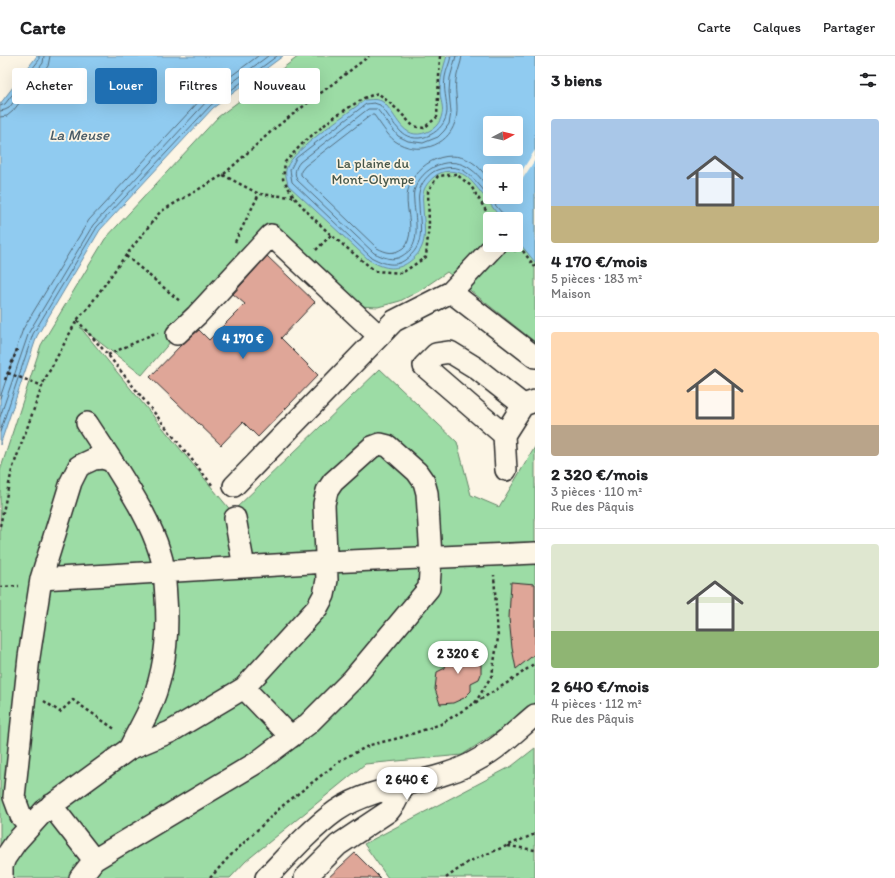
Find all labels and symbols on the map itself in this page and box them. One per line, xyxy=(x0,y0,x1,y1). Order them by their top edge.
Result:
north arrow xyxy=(483,116,523,156)
water label: La Meuse xyxy=(49,126,110,144)
park label: La plaine du Mont-Olympe xyxy=(332,155,415,188)
pin: 4 170 € xyxy=(206,326,280,360)
pin: 2 320 € xyxy=(421,641,495,675)
pin: 2 640 € xyxy=(370,767,444,801)

